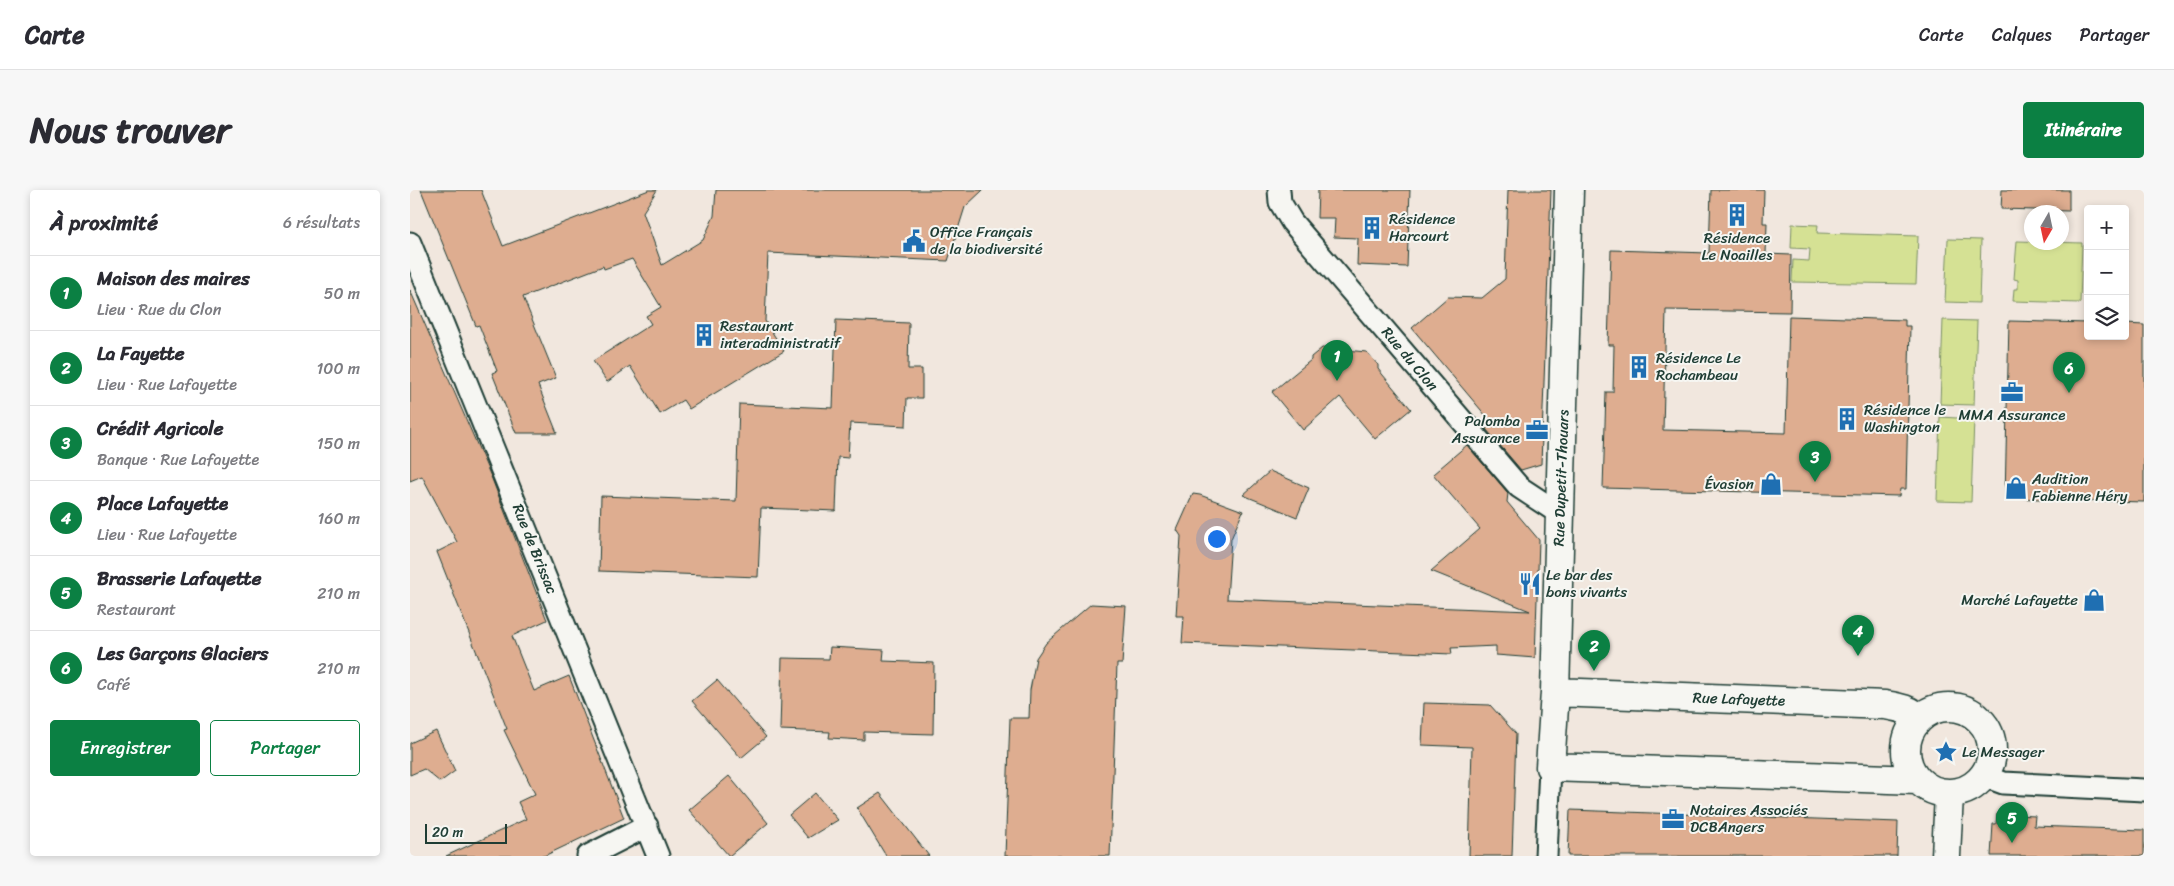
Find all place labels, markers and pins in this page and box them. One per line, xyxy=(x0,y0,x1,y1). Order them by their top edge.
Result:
building icon: Résidence Le Noailles xyxy=(1724,202,1750,228)
place label: Résidence Harcourt xyxy=(1389,206,1455,249)
building icon: Résidence Harcourt xyxy=(1359,215,1385,241)
place label: Office Français de la biodiversité xyxy=(930,219,1043,262)
place label: Résidence Le Noailles xyxy=(1702,225,1773,268)
public building icon: Office Français de la biodiversité xyxy=(901,228,927,254)
place label: Restaurant interadministratif xyxy=(720,313,842,356)
building icon: Restaurant interadministratif xyxy=(691,322,717,348)
pin: 1 xyxy=(1321,340,1353,381)
place label: Résidence Le Rochambeau xyxy=(1656,345,1741,388)
pin: 6 xyxy=(2053,352,2085,393)
building icon: Résidence Le Rochambeau xyxy=(1626,354,1652,380)
office icon: MMA Assurance xyxy=(1999,379,2025,405)
place label: Résidence le Washington xyxy=(1864,397,1947,440)
place label: MMA Assurance xyxy=(1959,402,2065,428)
building icon: Résidence le Washington xyxy=(1834,406,1860,432)
place label: Palomba Assurance xyxy=(1451,408,1520,451)
office icon: Palomba Assurance xyxy=(1524,417,1550,443)
pin: 3 xyxy=(1799,441,1831,482)
place label: Audition Fabienne Héry xyxy=(2031,466,2128,509)
place label: Évasion xyxy=(1705,471,1754,497)
shop icon: Évasion xyxy=(1758,471,1784,497)
shop icon: Audition Fabienne Héry xyxy=(2003,475,2029,501)
place label: Le bar des bons vivants xyxy=(1546,562,1627,605)
restaurant icon: Le bar des bons vivants xyxy=(1517,571,1543,597)
place label: Marché Lafayette xyxy=(1961,587,2078,613)
shop icon: Marché Lafayette xyxy=(2081,587,2107,613)
pin: 4 xyxy=(1842,615,1874,656)
pin: 2 xyxy=(1578,630,1610,671)
place icon: Le Messager xyxy=(1933,739,1959,765)
place label: Le Messager xyxy=(1962,739,2045,765)
place label: Notaires Associés DCBAngers xyxy=(1690,797,1808,840)
pin: 5 xyxy=(1996,802,2028,843)
office icon: Notaires Associés DCBAngers xyxy=(1660,806,1686,832)

